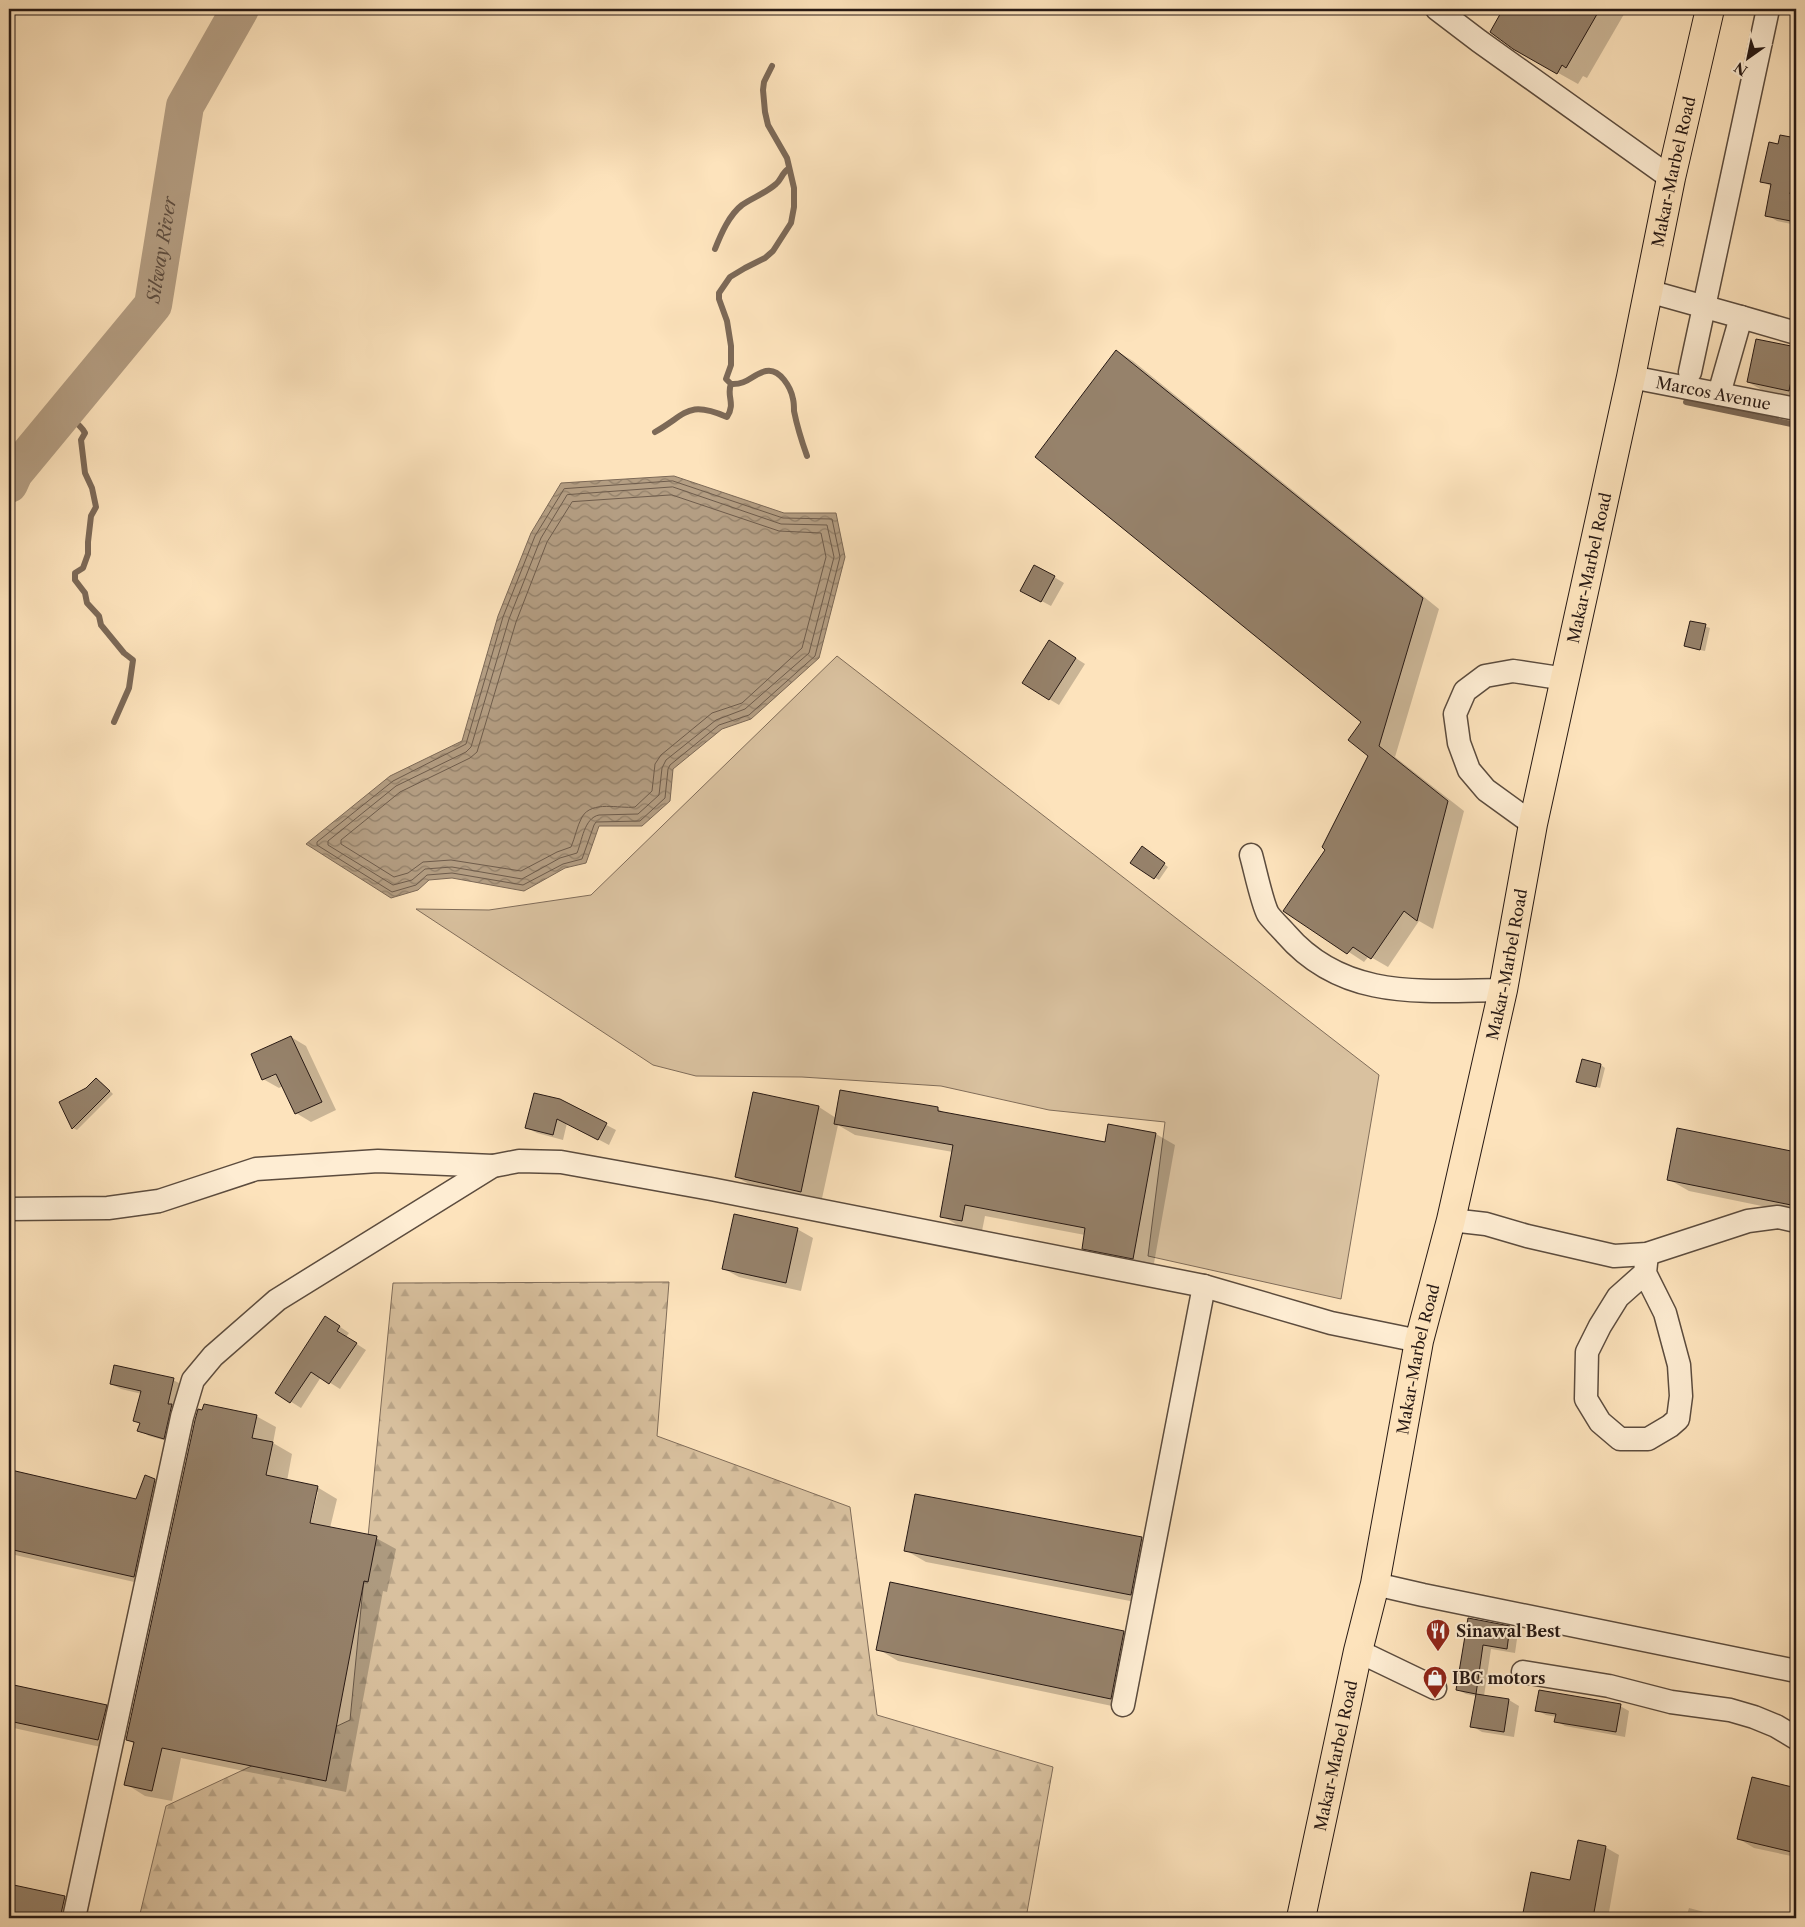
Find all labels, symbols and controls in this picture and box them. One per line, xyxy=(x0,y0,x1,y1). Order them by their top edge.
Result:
north arrow xyxy=(1722,32,1772,82)
text: N xyxy=(1731,58,1751,80)
street label: Makar-Marbel Road xyxy=(1647,94,1700,249)
water label: Silway River xyxy=(142,194,182,306)
street label: Marcos Avenue xyxy=(1654,372,1773,414)
street label: Makar-Marbel Road xyxy=(1563,490,1615,645)
street label: Makar-Marbel Road xyxy=(1482,887,1531,1042)
street label: Makar-Marbel Road xyxy=(1392,1281,1444,1436)
restaurant icon: Sinawal Best xyxy=(1425,1618,1451,1652)
place label: Sinawal Best xyxy=(1456,1621,1561,1641)
shop icon: IBC motors xyxy=(1422,1665,1448,1699)
place label: IBC motors xyxy=(1452,1668,1545,1688)
street label: Makar-Marbel Road xyxy=(1310,1678,1362,1833)

